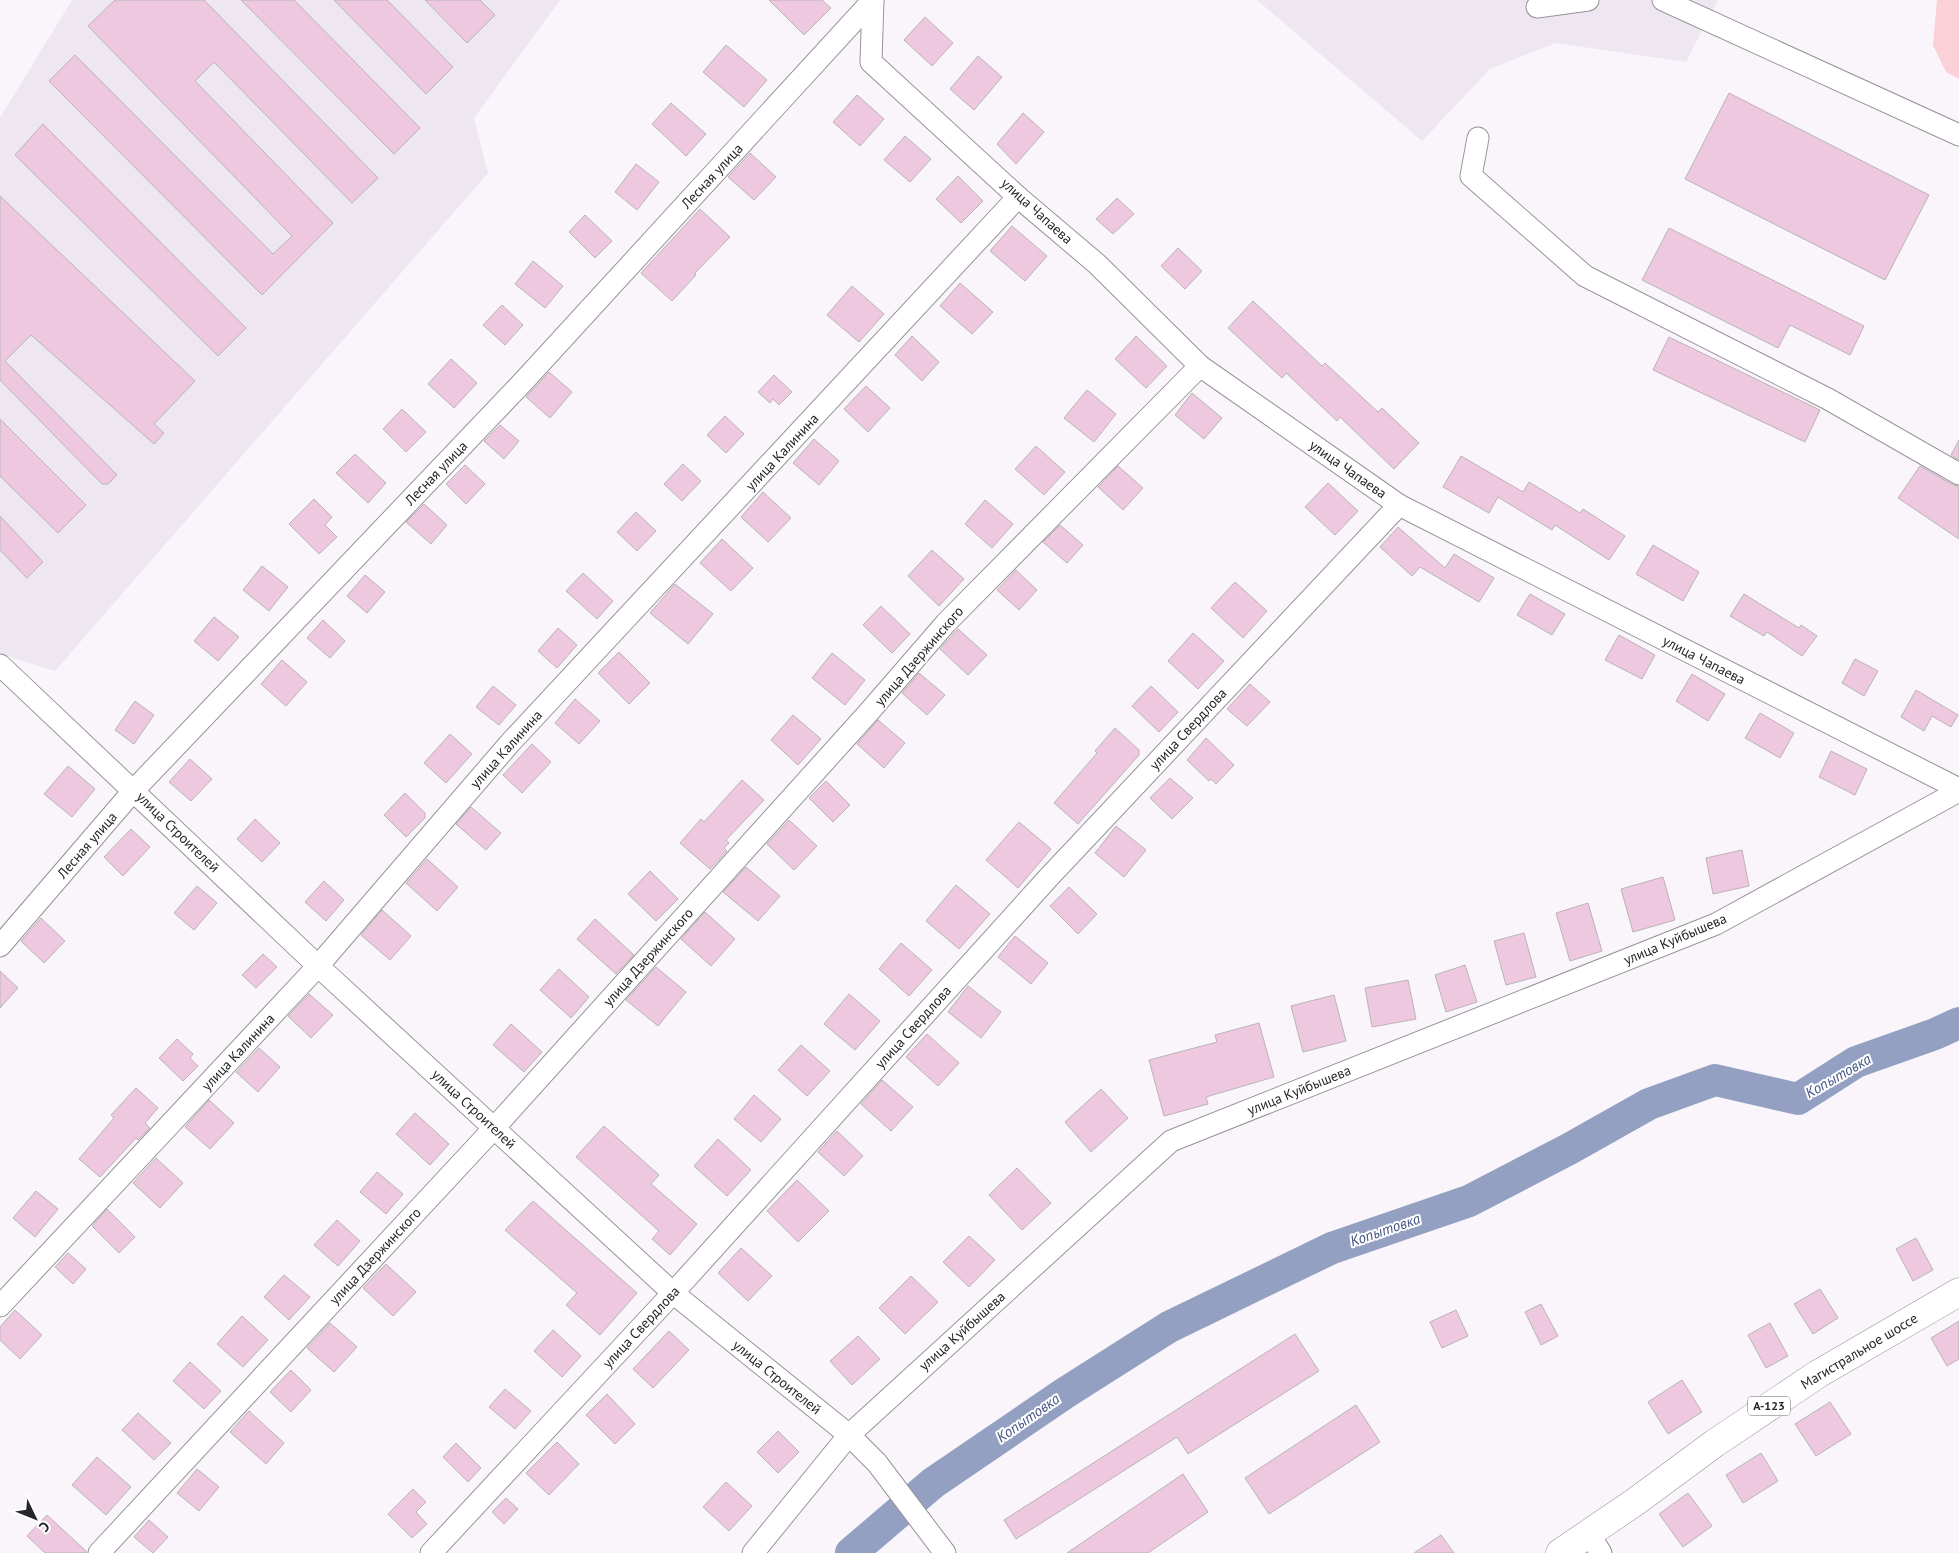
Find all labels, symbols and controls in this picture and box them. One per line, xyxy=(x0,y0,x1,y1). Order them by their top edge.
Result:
street label: Лесная улица xyxy=(677,140,747,213)
street label: улица Чапаева xyxy=(997,174,1077,248)
street label: улица Калинина xyxy=(742,410,822,494)
street label: улица Чапаева xyxy=(1306,436,1390,502)
street label: Лесная улица xyxy=(400,437,471,510)
street label: улица Дзержинского xyxy=(871,602,967,710)
street label: улица Чапаева xyxy=(1660,631,1748,689)
street label: улица Свердлова xyxy=(1145,684,1231,774)
street label: улица Калинина xyxy=(466,706,546,792)
street label: улица Строителей xyxy=(133,788,223,876)
street label: Лесная улица xyxy=(52,808,121,883)
street label: улица Дзержинского xyxy=(599,904,697,1010)
street label: улица Куйбышева xyxy=(1621,909,1729,969)
street label: улица Свердлова xyxy=(871,982,955,1072)
street label: улица Калинина xyxy=(198,1010,278,1094)
water label: Копытовка xyxy=(1801,1049,1875,1102)
street label: улица Куйбышева xyxy=(1245,1061,1353,1119)
street label: улица Строителей xyxy=(428,1065,520,1153)
street label: улица Дзержинского xyxy=(325,1204,425,1308)
water label: Копытовка xyxy=(1347,1208,1423,1250)
street label: улица Свердлова xyxy=(598,1282,684,1372)
street label: улица Куйбышева xyxy=(915,1287,1009,1375)
street label: Магистральное шоссе xyxy=(1797,1309,1921,1393)
street label: улица Строителей xyxy=(729,1336,825,1418)
water label: Копытовка xyxy=(992,1389,1064,1446)
road number: А-123 xyxy=(1748,1396,1790,1415)
north arrow xyxy=(10,1493,60,1543)
text: С xyxy=(35,1518,54,1536)

